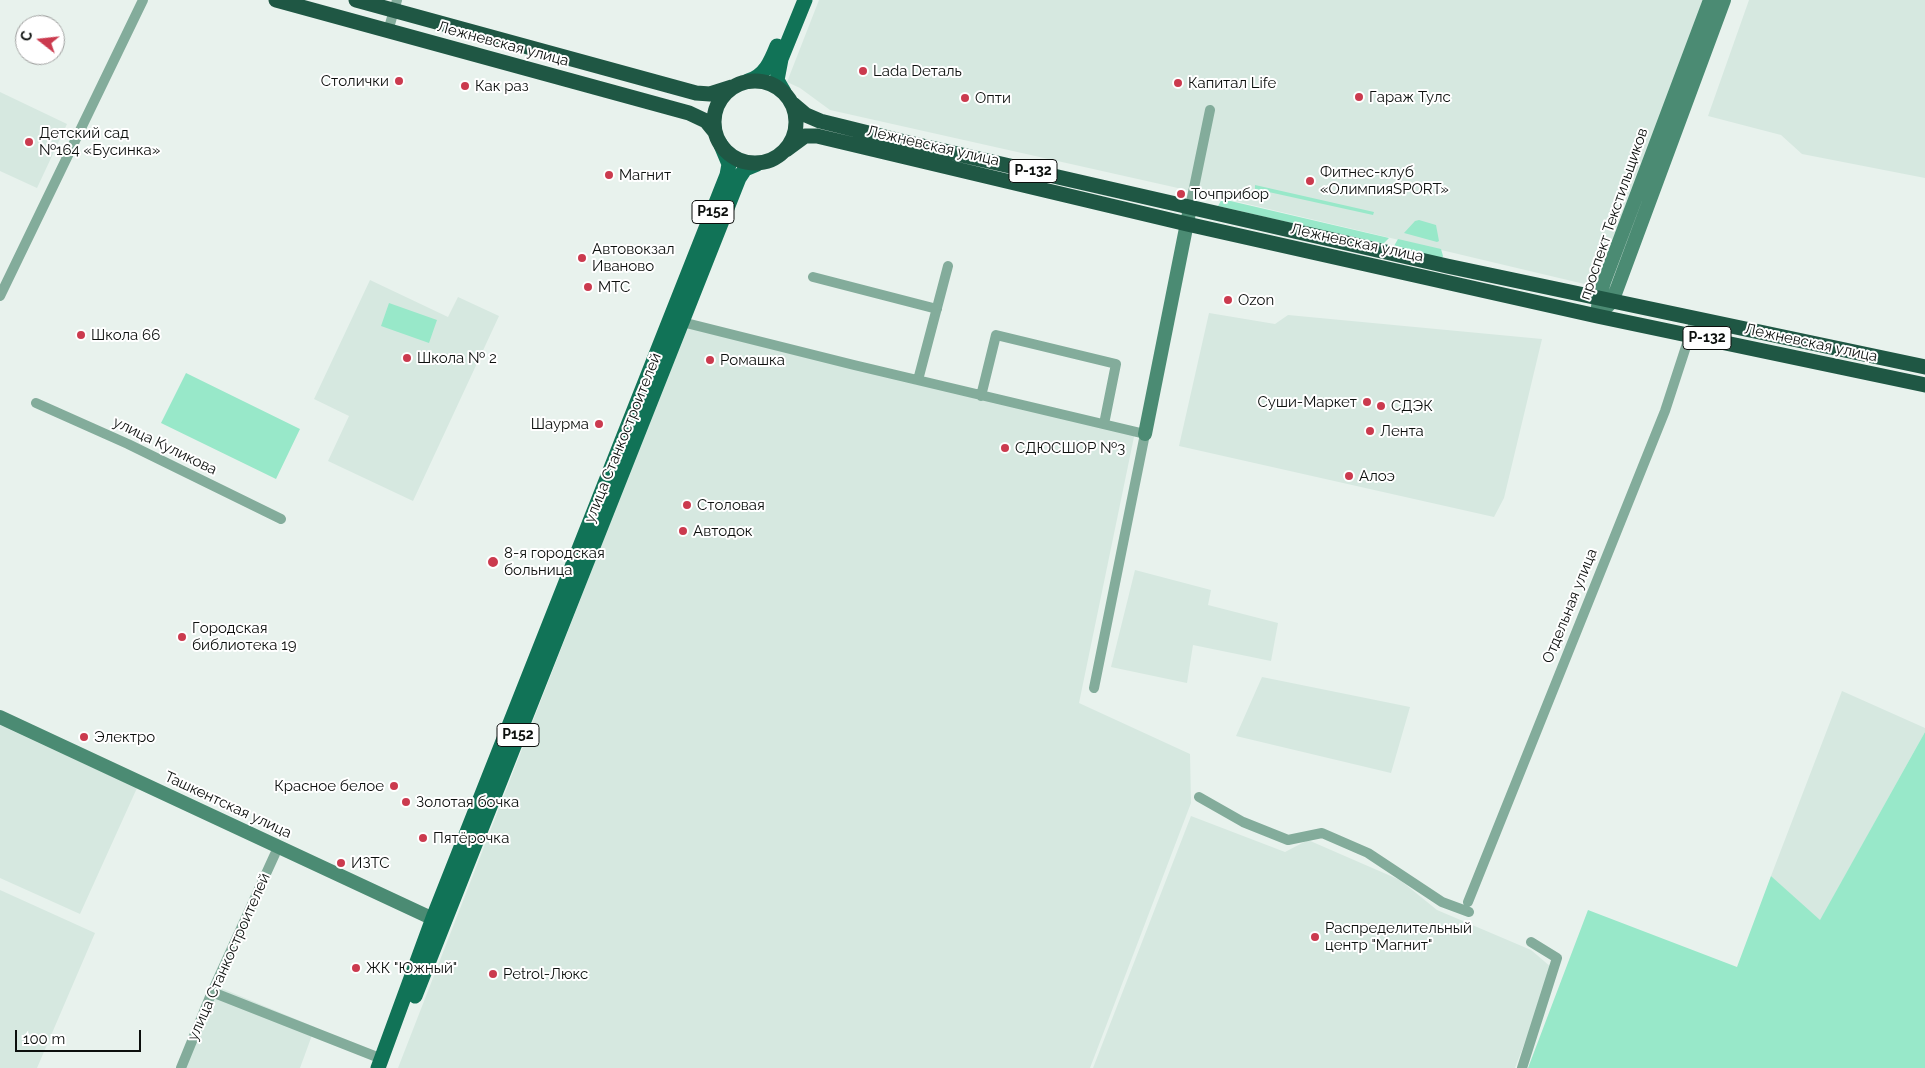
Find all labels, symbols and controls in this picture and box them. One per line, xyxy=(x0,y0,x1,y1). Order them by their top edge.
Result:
north arrow xyxy=(15,15,65,65)
street label: Лежневская улица xyxy=(435,18,571,70)
text: С xyxy=(18,29,36,43)
place label: Lada Dеталь xyxy=(873,62,962,80)
marker: Lada Dеталь xyxy=(857,65,869,77)
place label: Столички xyxy=(321,72,389,90)
place label: Капитал Life xyxy=(1188,74,1276,92)
marker: Столички xyxy=(393,75,405,87)
place label: Как раз xyxy=(475,77,529,95)
marker: Капитал Life xyxy=(1172,77,1184,89)
marker: Как раз xyxy=(459,80,471,92)
place label: Гараж Тулс xyxy=(1369,88,1451,106)
place label: Опти xyxy=(975,89,1011,107)
marker: Гараж Тулс xyxy=(1353,91,1365,103)
marker: Опти xyxy=(959,92,971,104)
street label: Лежневская улица xyxy=(865,122,1001,170)
place label: Детский сад №164 «Бусинка» xyxy=(39,124,160,159)
street label: проспект Текстильщиков xyxy=(1576,126,1652,302)
marker: Детский сад №164 «Бусинка» xyxy=(23,136,35,148)
road number: Р-132 xyxy=(1009,160,1057,182)
place label: Фитнес-клуб «ОлимпияSPORT» xyxy=(1320,163,1449,198)
place label: Магнит xyxy=(619,166,671,184)
marker: Магнит xyxy=(603,169,615,181)
marker: Фитнес-клуб «ОлимпияSPORT» xyxy=(1304,175,1316,187)
place label: Точприбор xyxy=(1191,185,1269,203)
marker: Точприбор xyxy=(1175,188,1187,200)
road number: Р152 xyxy=(692,200,734,223)
street label: Лежневская улица xyxy=(1289,220,1425,266)
place label: Автовокзал Иваново xyxy=(592,240,675,275)
marker: Автовокзал Иваново xyxy=(576,252,588,264)
place label: МТС xyxy=(598,278,630,296)
marker: МТС xyxy=(582,281,594,293)
place label: Ozon xyxy=(1238,291,1274,309)
marker: Ozon xyxy=(1222,294,1234,306)
street label: Лежневская улица xyxy=(1743,320,1879,366)
place label: Школа 66 xyxy=(91,326,160,344)
road number: Р-132 xyxy=(1683,326,1731,349)
marker: Школа 66 xyxy=(75,329,87,341)
place label: Школа № 2 xyxy=(417,349,497,367)
street label: улица Станкостроителей xyxy=(581,350,665,526)
place label: Ромашка xyxy=(720,351,785,369)
marker: Школа № 2 xyxy=(401,352,413,364)
marker: Ромашка xyxy=(704,354,716,366)
place label: Суши-Маркет xyxy=(1258,393,1357,411)
marker: Суши-Маркет xyxy=(1361,396,1373,408)
place label: СДЭК xyxy=(1391,397,1433,415)
marker: СДЭК xyxy=(1375,400,1387,412)
street label: улица Куликова xyxy=(110,413,220,479)
place label: Шаурма xyxy=(531,415,589,433)
marker: Шаурма xyxy=(593,418,605,430)
place label: Лента xyxy=(1380,422,1424,440)
marker: Лента xyxy=(1364,425,1376,437)
place label: СДЮСШОР №3 xyxy=(1015,439,1125,457)
marker: СДЮСШОР №3 xyxy=(999,442,1011,454)
place label: Алоэ xyxy=(1359,467,1395,485)
marker: Алоэ xyxy=(1343,470,1355,482)
place label: Столовая xyxy=(697,496,765,514)
marker: Столовая xyxy=(681,499,693,511)
place label: Автодок xyxy=(693,522,753,540)
marker: Автодок xyxy=(677,525,689,537)
place label: 8-я городская больница xyxy=(504,544,605,579)
street label: Отдельная улица xyxy=(1539,546,1601,666)
marker: 8-я городская больница xyxy=(486,555,500,569)
place label: Городская библиотека 19 xyxy=(192,619,296,654)
marker: Городская библиотека 19 xyxy=(176,631,188,643)
road number: Р152 xyxy=(497,724,539,746)
place label: Электро xyxy=(94,728,155,746)
marker: Электро xyxy=(78,731,90,743)
street label: Ташкентская улица xyxy=(162,768,294,842)
place label: Красное белое xyxy=(274,777,384,795)
marker: Красное белое xyxy=(388,780,400,792)
place label: Золотая бочка xyxy=(416,793,519,811)
marker: Золотая бочка xyxy=(400,796,412,808)
place label: Пятёрочка xyxy=(433,829,509,847)
marker: Пятёрочка xyxy=(417,832,429,844)
place label: ИЗТС xyxy=(351,854,390,872)
marker: ИЗТС xyxy=(335,857,347,869)
street label: улица Станкостроителей xyxy=(184,870,274,1044)
place label: Распределительный центр "Магнит" xyxy=(1325,919,1472,954)
marker: Распределительный центр "Магнит" xyxy=(1309,931,1321,943)
place label: ЖК "Южный" xyxy=(366,959,457,977)
marker: ЖК "Южный" xyxy=(350,962,362,974)
place label: Petrol-Люкс xyxy=(503,965,588,983)
marker: Petrol-Люкс xyxy=(487,968,499,980)
scale bar xyxy=(18,1020,144,1052)
text: 100 m xyxy=(23,1030,65,1048)

